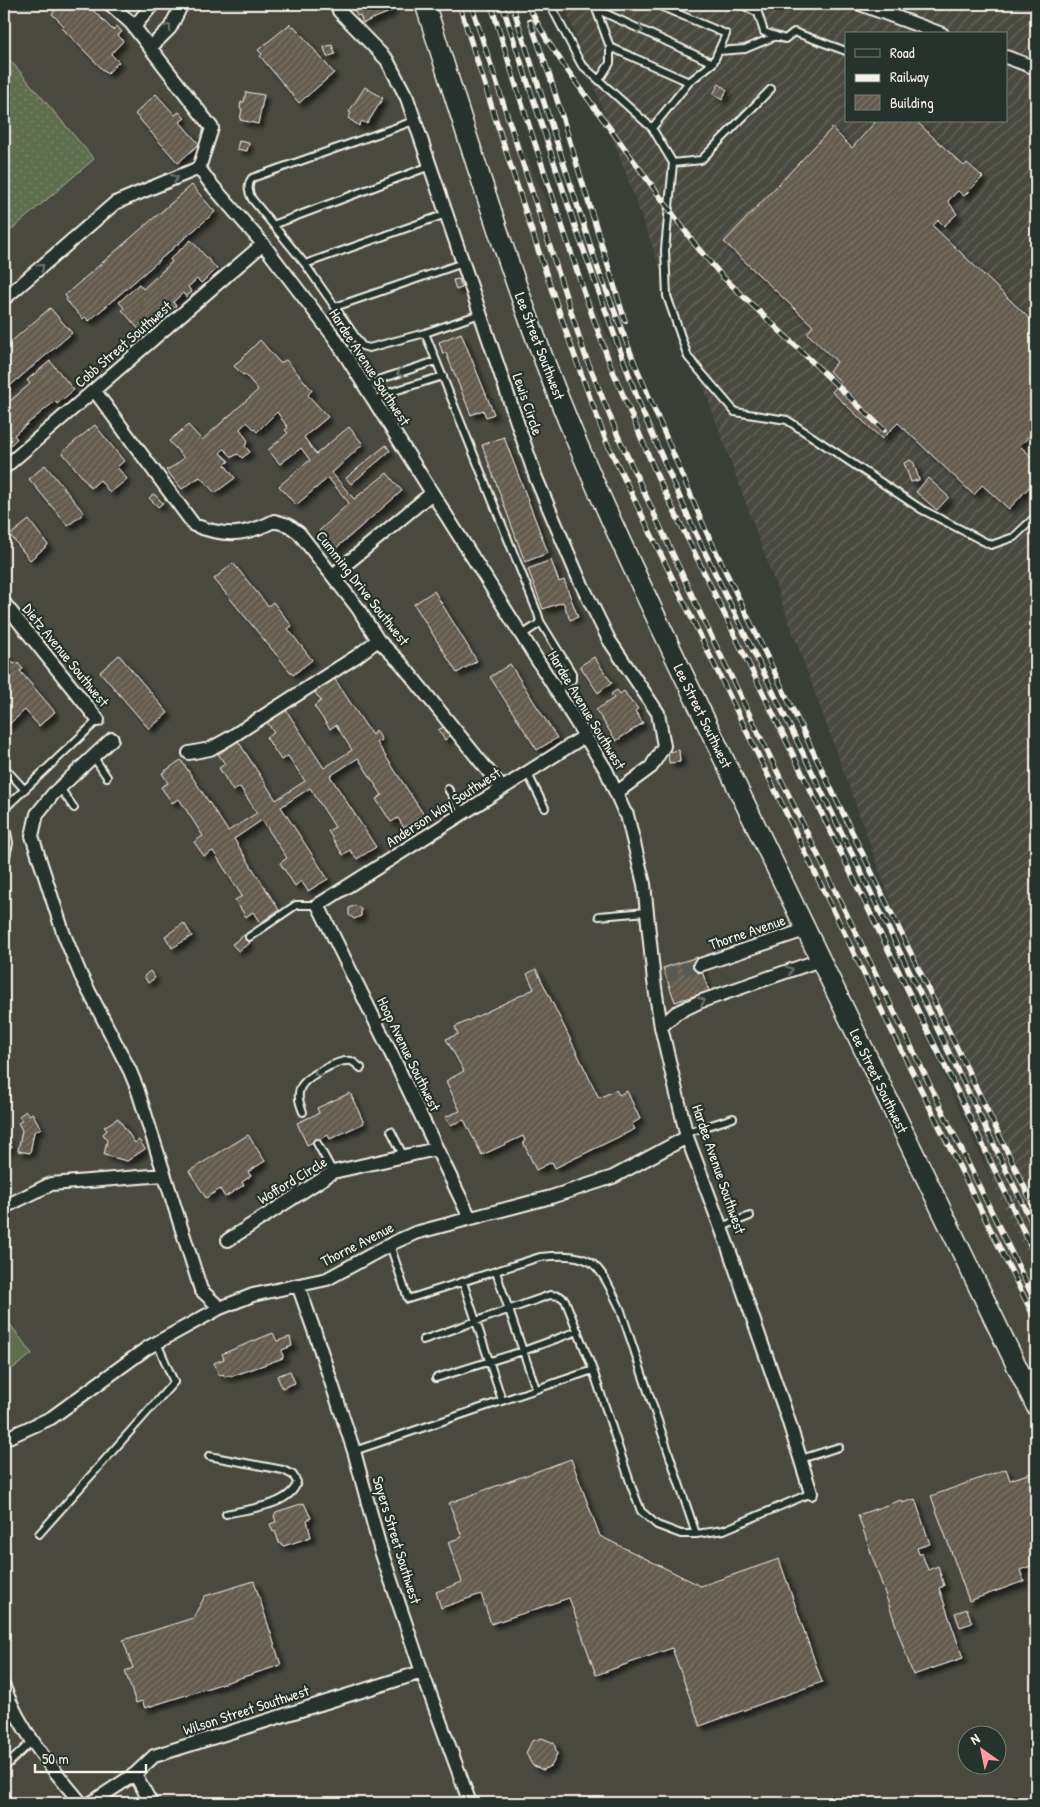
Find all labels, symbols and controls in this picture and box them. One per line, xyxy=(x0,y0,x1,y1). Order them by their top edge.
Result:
one-way arrow xyxy=(635,23,644,34)
one-way arrow xyxy=(163,24,171,33)
legend xyxy=(845,32,1008,122)
text: Road xyxy=(890,42,915,63)
text: Railway xyxy=(890,66,929,87)
text: Building xyxy=(890,92,934,113)
one-way arrow xyxy=(170,174,178,184)
one-way arrow xyxy=(35,264,44,273)
street label: Lee Street Southwest xyxy=(510,289,570,404)
street label: Cobb Street Southwest xyxy=(70,295,177,392)
street label: Hardee Avenue Southwest xyxy=(324,304,416,430)
one-way arrow xyxy=(396,367,405,377)
street label: Lewis Circle xyxy=(508,370,548,438)
street label: Cumming Drive Southwest xyxy=(311,526,415,651)
street label: Dietz Avenue Southwest xyxy=(18,599,115,712)
street label: Hardee Avenue Southwest xyxy=(543,646,631,774)
street label: Lee Street Southwest xyxy=(669,660,738,772)
street label: Anderson Way Southwest xyxy=(382,762,505,852)
street label: Thorne Avenue xyxy=(706,909,788,955)
one-way arrow xyxy=(786,966,794,976)
street label: Hoop Avenue Southwest xyxy=(372,993,446,1115)
one-way arrow xyxy=(697,997,706,1007)
street label: Lee Street Southwest xyxy=(845,1025,914,1137)
one-way arrow xyxy=(314,1067,323,1077)
street label: Hardee Avenue Southwest xyxy=(687,1101,751,1237)
street label: Wofford Circle xyxy=(253,1151,331,1209)
street label: Thorne Avenue xyxy=(317,1217,397,1271)
street label: Sayers Street Southwest xyxy=(368,1473,427,1607)
street label: Wilson Street Southwest xyxy=(180,1679,312,1740)
north arrow xyxy=(958,1724,1008,1774)
text: N xyxy=(966,1728,983,1749)
scale bar xyxy=(35,1742,146,1774)
text: 50 m xyxy=(42,1748,69,1769)

